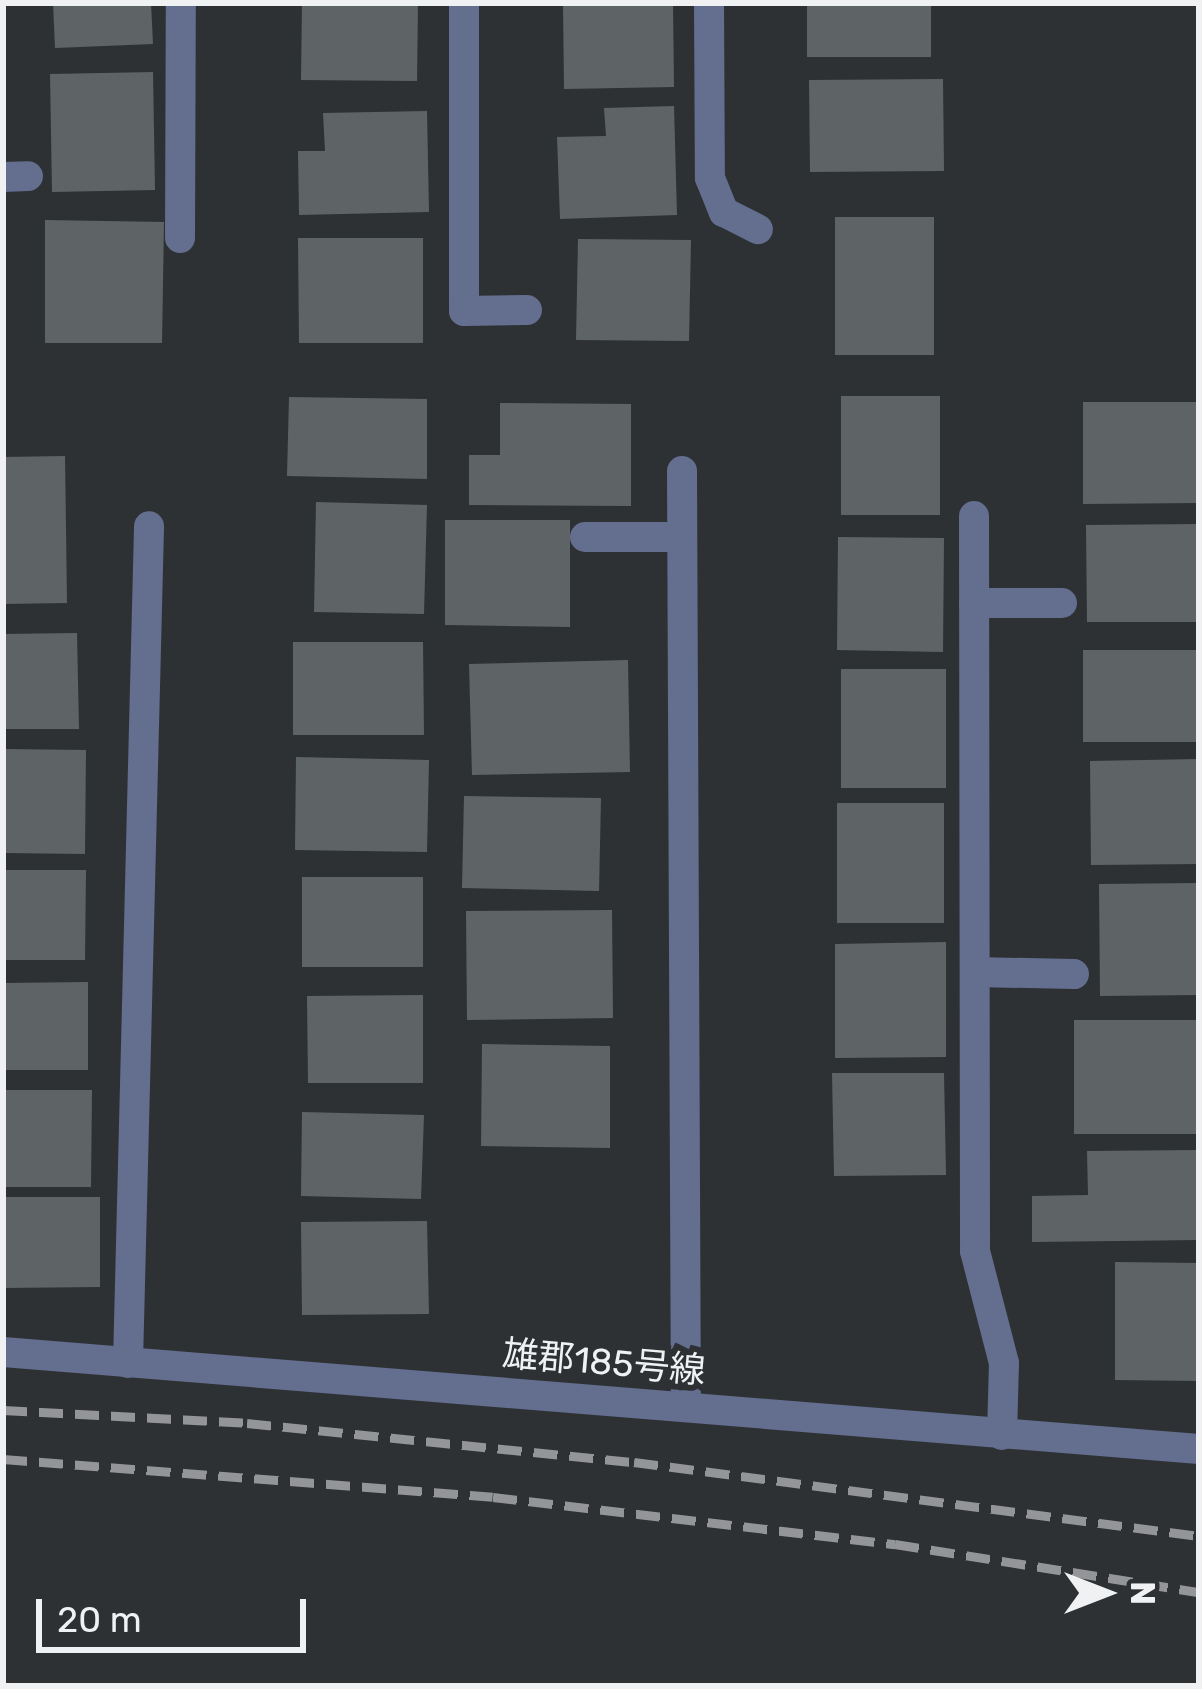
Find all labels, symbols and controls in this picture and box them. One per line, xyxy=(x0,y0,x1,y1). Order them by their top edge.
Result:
street label: 雄郡185号線 xyxy=(501,1332,707,1392)
north arrow xyxy=(1046,1533,1166,1653)
scale bar xyxy=(42,1575,312,1649)
text: N xyxy=(1123,1581,1162,1605)
text: 20 m xyxy=(57,1598,142,1641)

